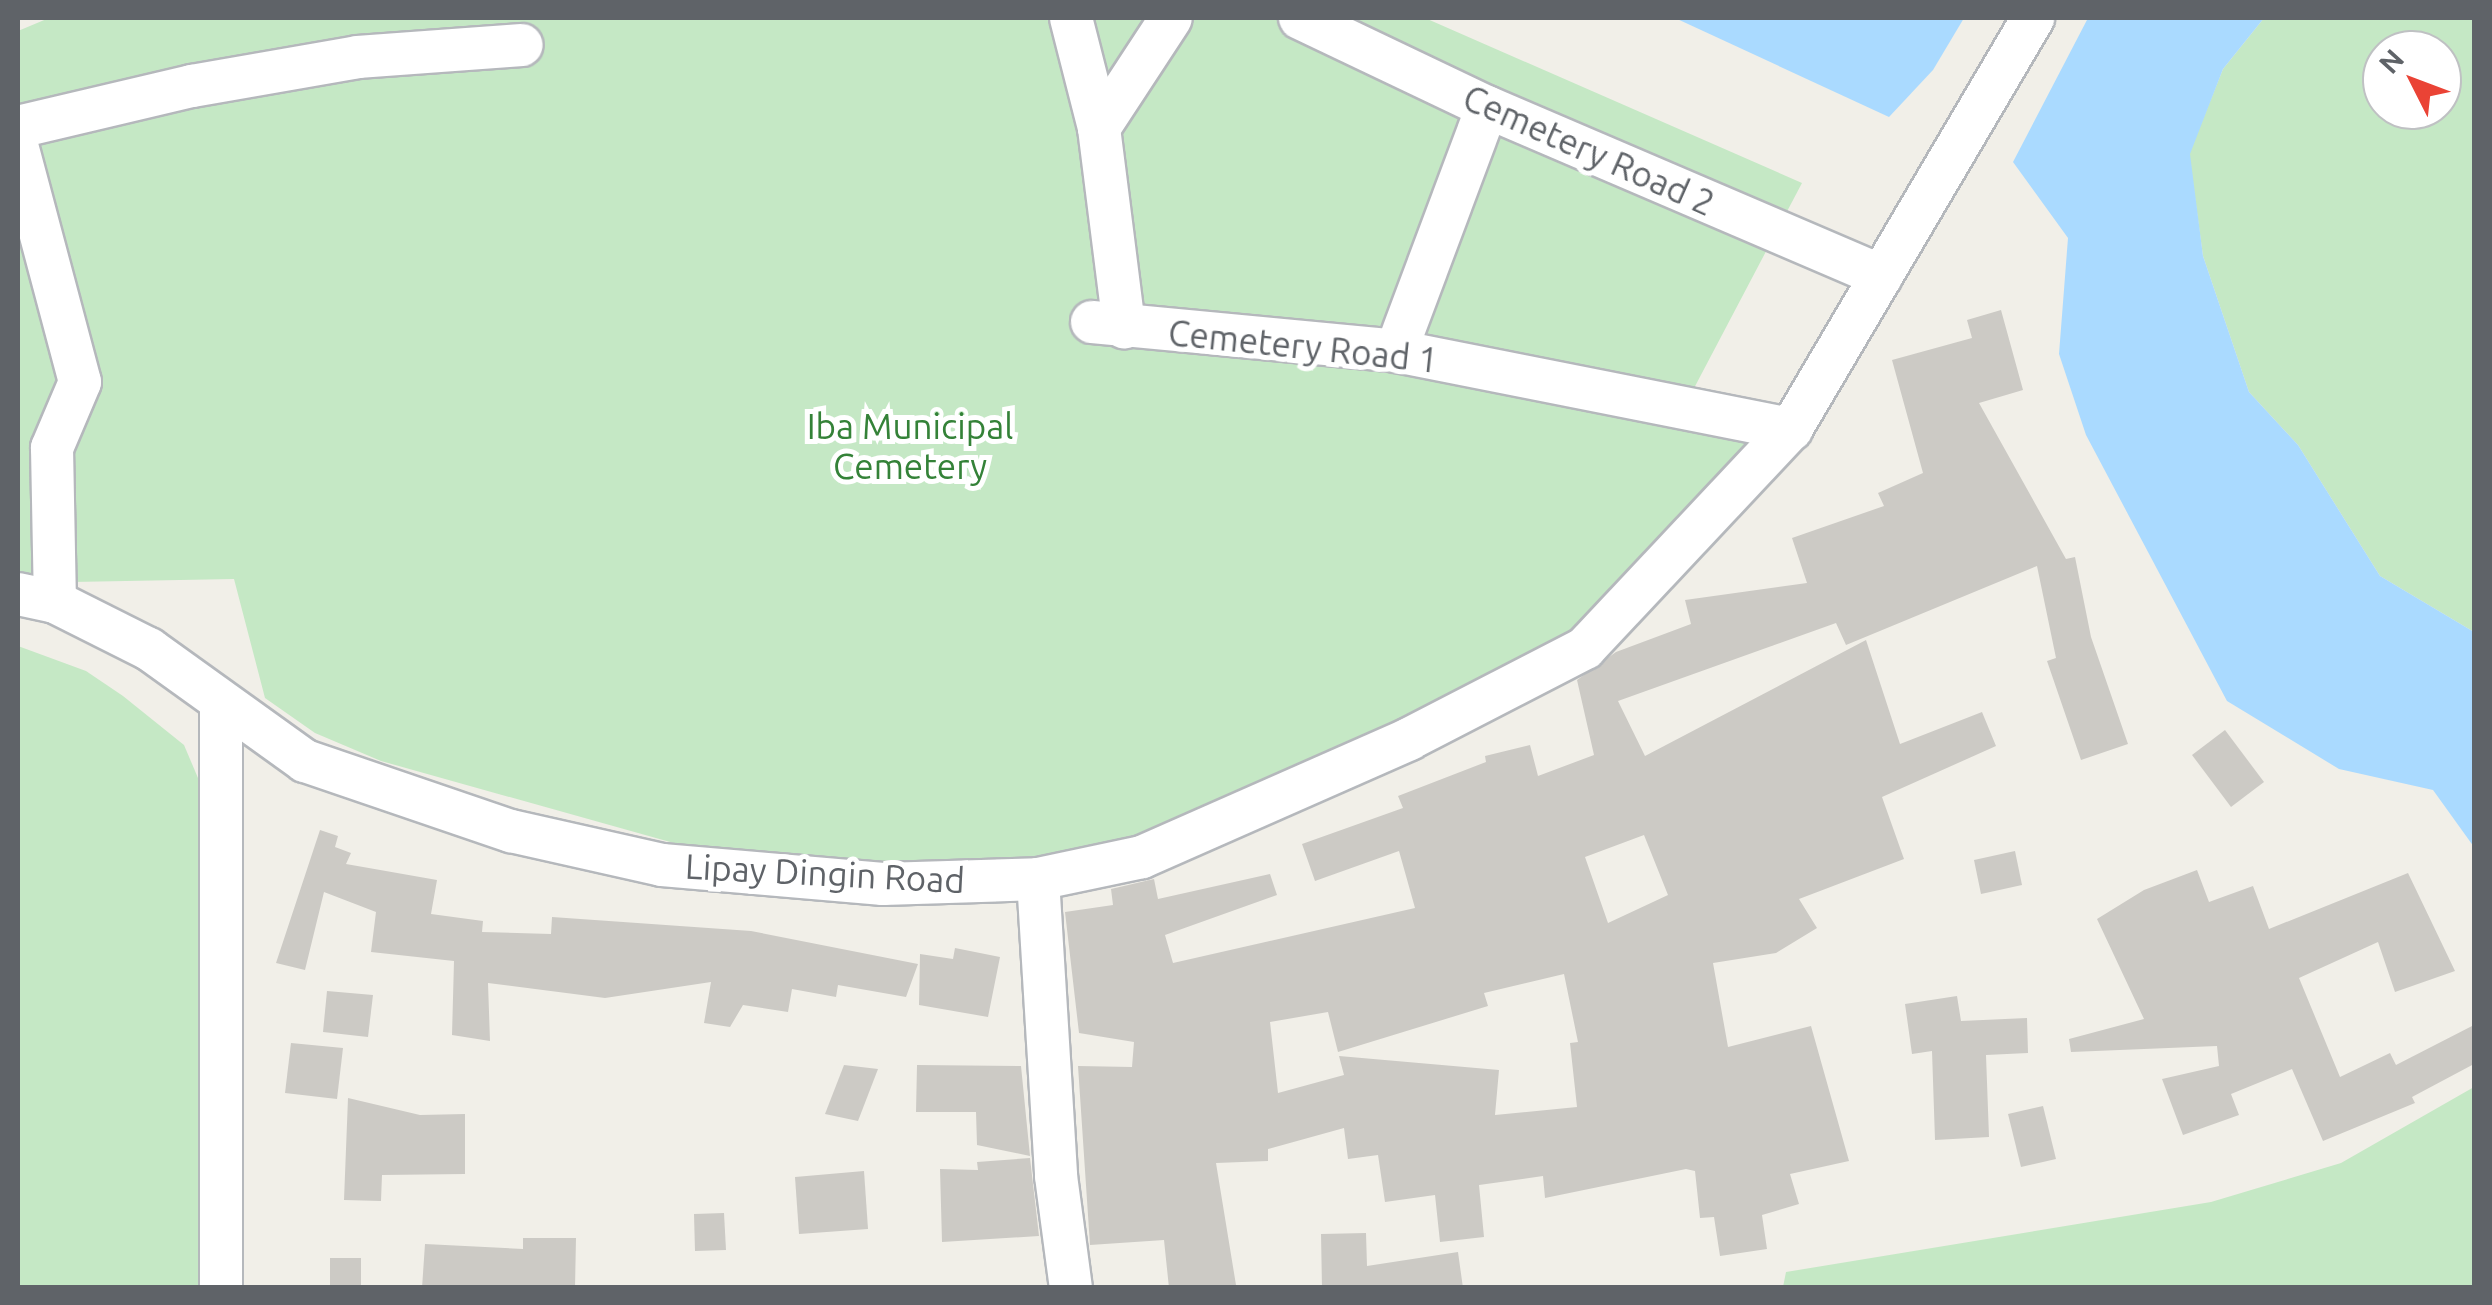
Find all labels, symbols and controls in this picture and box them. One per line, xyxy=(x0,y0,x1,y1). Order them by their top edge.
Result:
north arrow xyxy=(2362,30,2462,130)
text: N xyxy=(2372,43,2409,79)
street label: Cemetery Road 2 xyxy=(1457,76,1721,224)
street label: Cemetery Road 1 xyxy=(1166,311,1440,381)
park label: Iba Municipal Cemetery xyxy=(807,405,1013,487)
street label: Lipay Dingin Road xyxy=(684,845,966,901)

